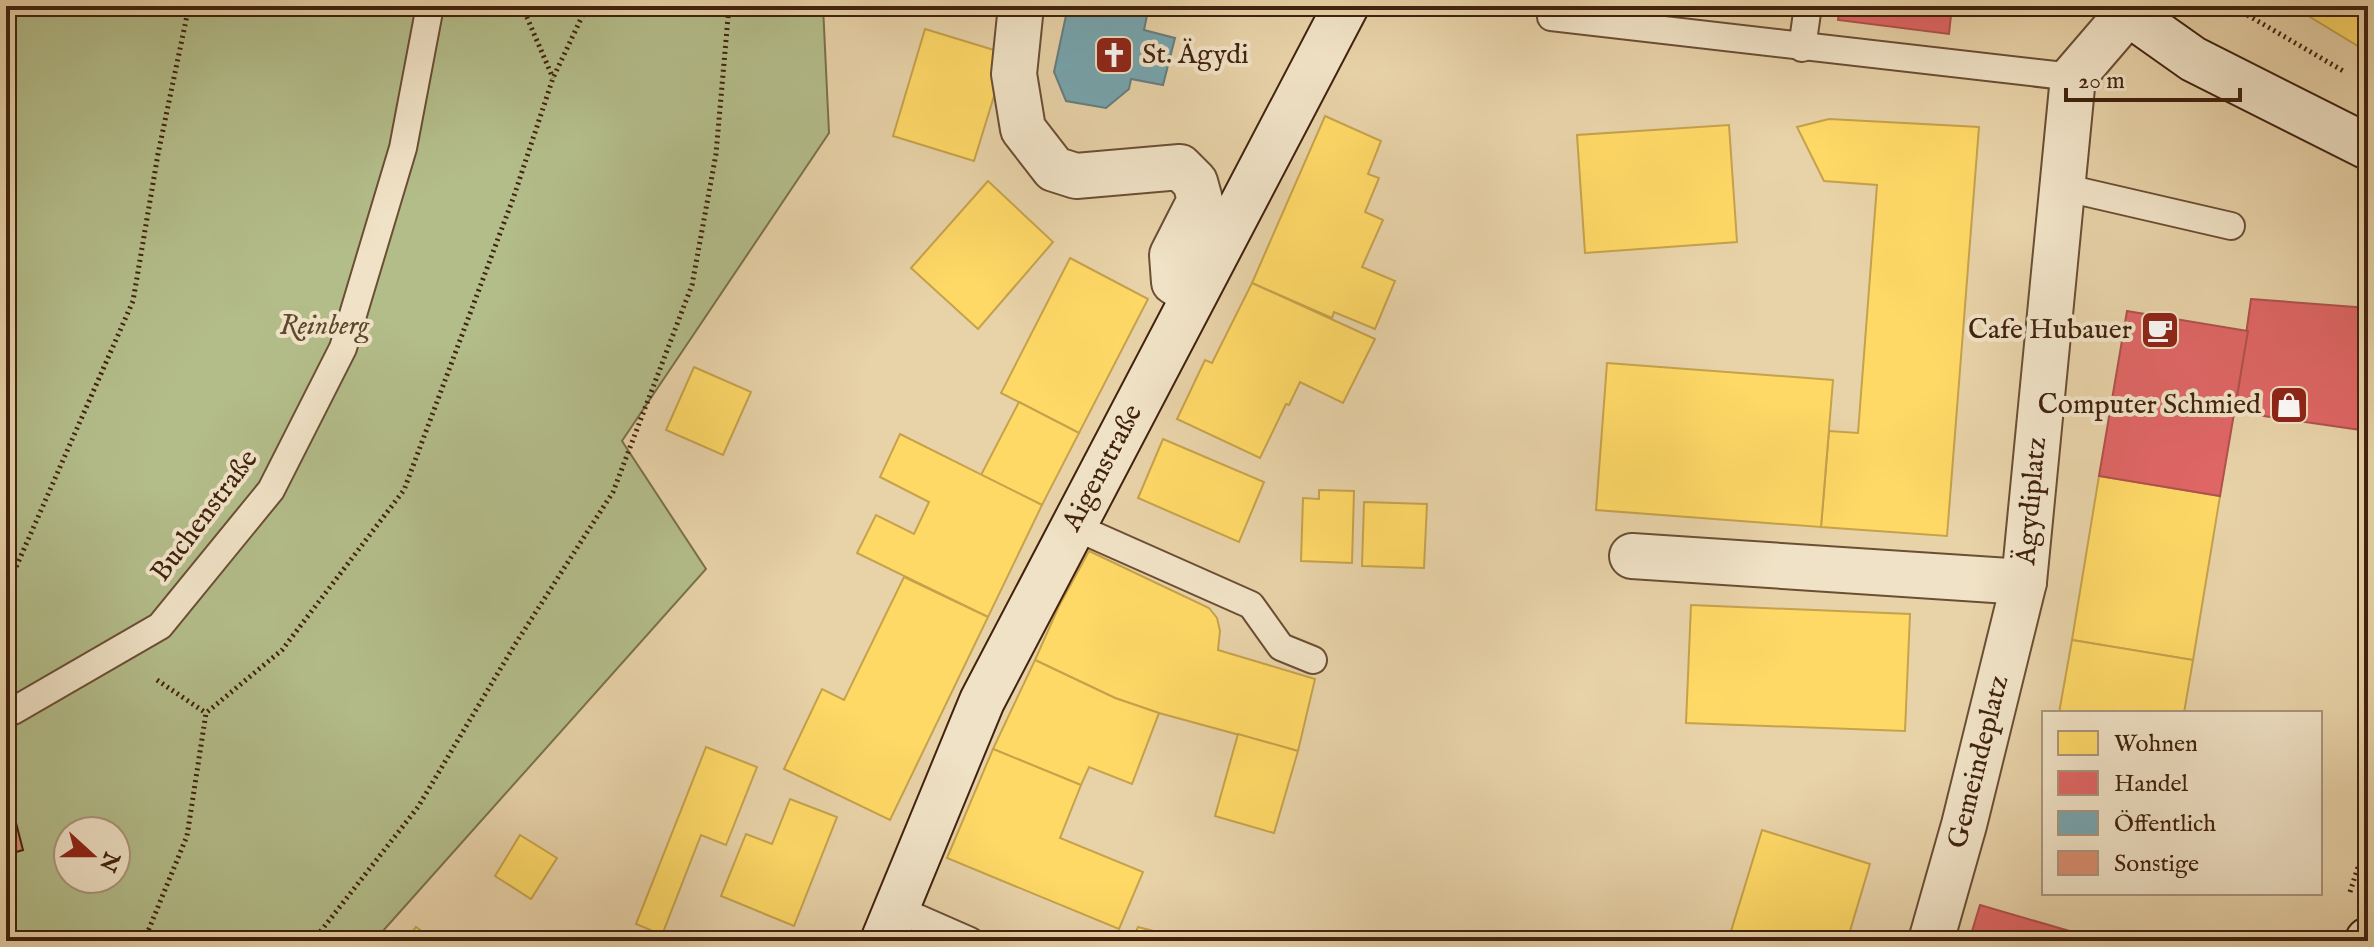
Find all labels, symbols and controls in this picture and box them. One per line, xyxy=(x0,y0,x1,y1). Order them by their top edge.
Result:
church icon: St. Ägydi xyxy=(1093,34,1135,76)
place label: St. Ägydi xyxy=(1142,38,1249,73)
scale bar xyxy=(2066,52,2240,102)
text: 20 m xyxy=(2078,66,2125,97)
park label: Reinberg xyxy=(279,309,370,344)
cafe icon: Cafe Hubauer xyxy=(2139,309,2181,351)
place label: Cafe Hubauer xyxy=(1968,313,2132,348)
shop icon: Computer Schmied xyxy=(2268,384,2310,426)
place label: Computer Schmied xyxy=(2038,388,2261,423)
street label: Aigenstraße xyxy=(1055,399,1151,538)
street label: Ägydiplatz xyxy=(2009,436,2055,567)
street label: Buchenstraße xyxy=(144,443,266,589)
street label: Gemeindeplatz xyxy=(1941,672,2017,852)
legend xyxy=(2042,711,2322,895)
text: Wohnen xyxy=(2114,729,2198,760)
text: Handel xyxy=(2114,769,2189,800)
text: Öffentlich xyxy=(2114,809,2216,840)
north arrow xyxy=(52,815,132,895)
text: N xyxy=(92,847,126,875)
text: Sonstige xyxy=(2114,849,2199,880)

